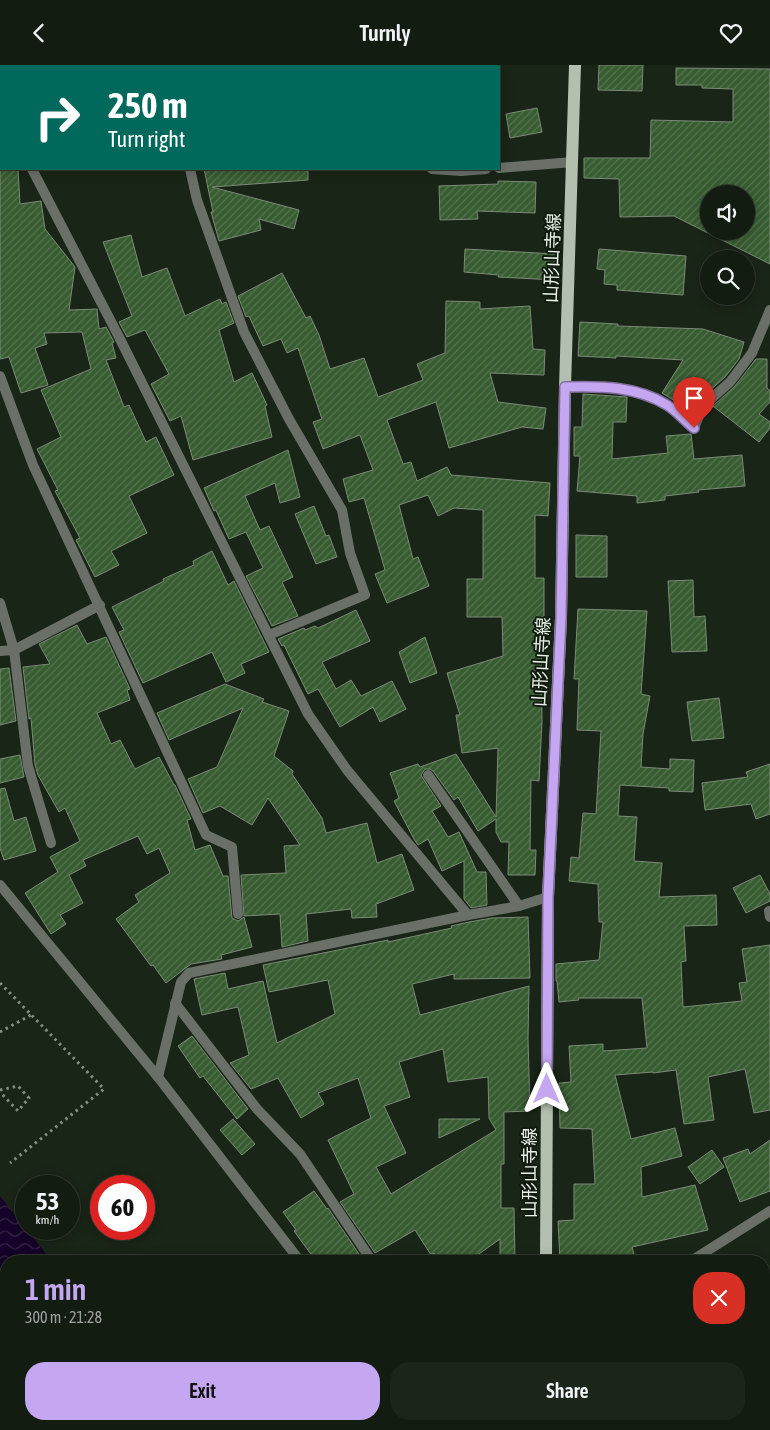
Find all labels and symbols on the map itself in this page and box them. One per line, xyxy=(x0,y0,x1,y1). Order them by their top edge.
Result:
street label: 山形山寺線 xyxy=(540,213,564,303)
pin xyxy=(673,377,715,428)
street label: 山形山寺線 xyxy=(528,617,554,707)
position arrow xyxy=(520,1062,572,1114)
street label: 山形山寺線 xyxy=(519,1128,540,1218)
speed limit sign: 60 xyxy=(90,1175,155,1240)

